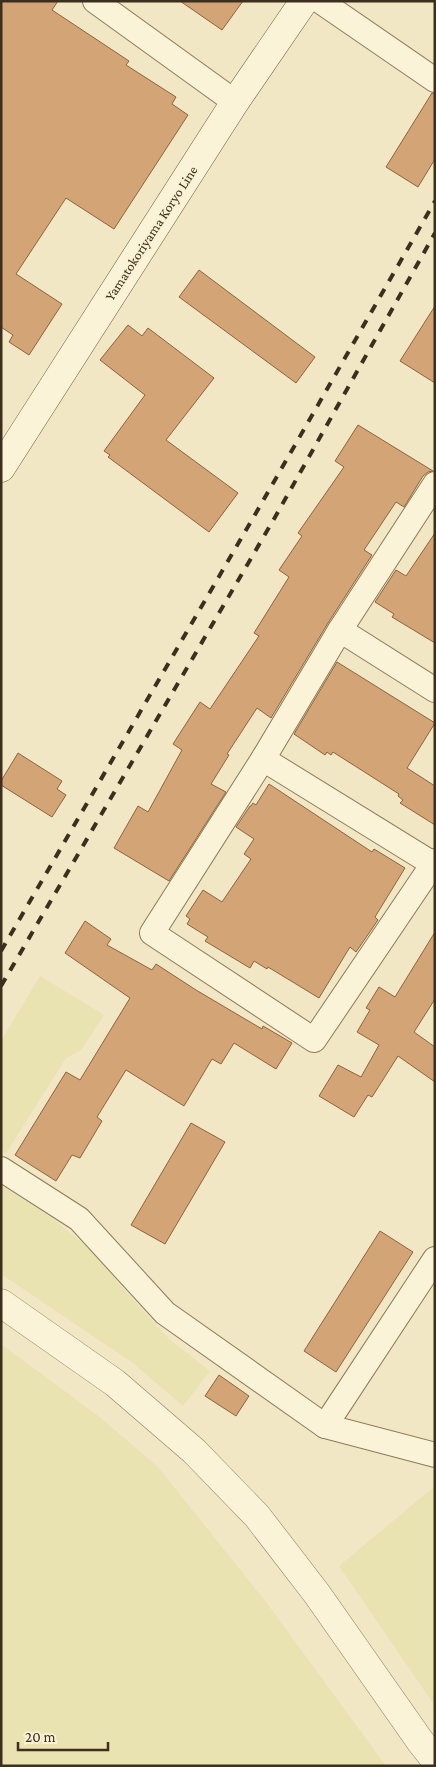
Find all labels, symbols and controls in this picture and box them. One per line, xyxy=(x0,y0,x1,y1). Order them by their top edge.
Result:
street label: Yamatokoriyama Koryo Line xyxy=(101,163,201,303)
scale bar xyxy=(18,1720,108,1752)
text: 20 m xyxy=(25,1729,56,1745)

